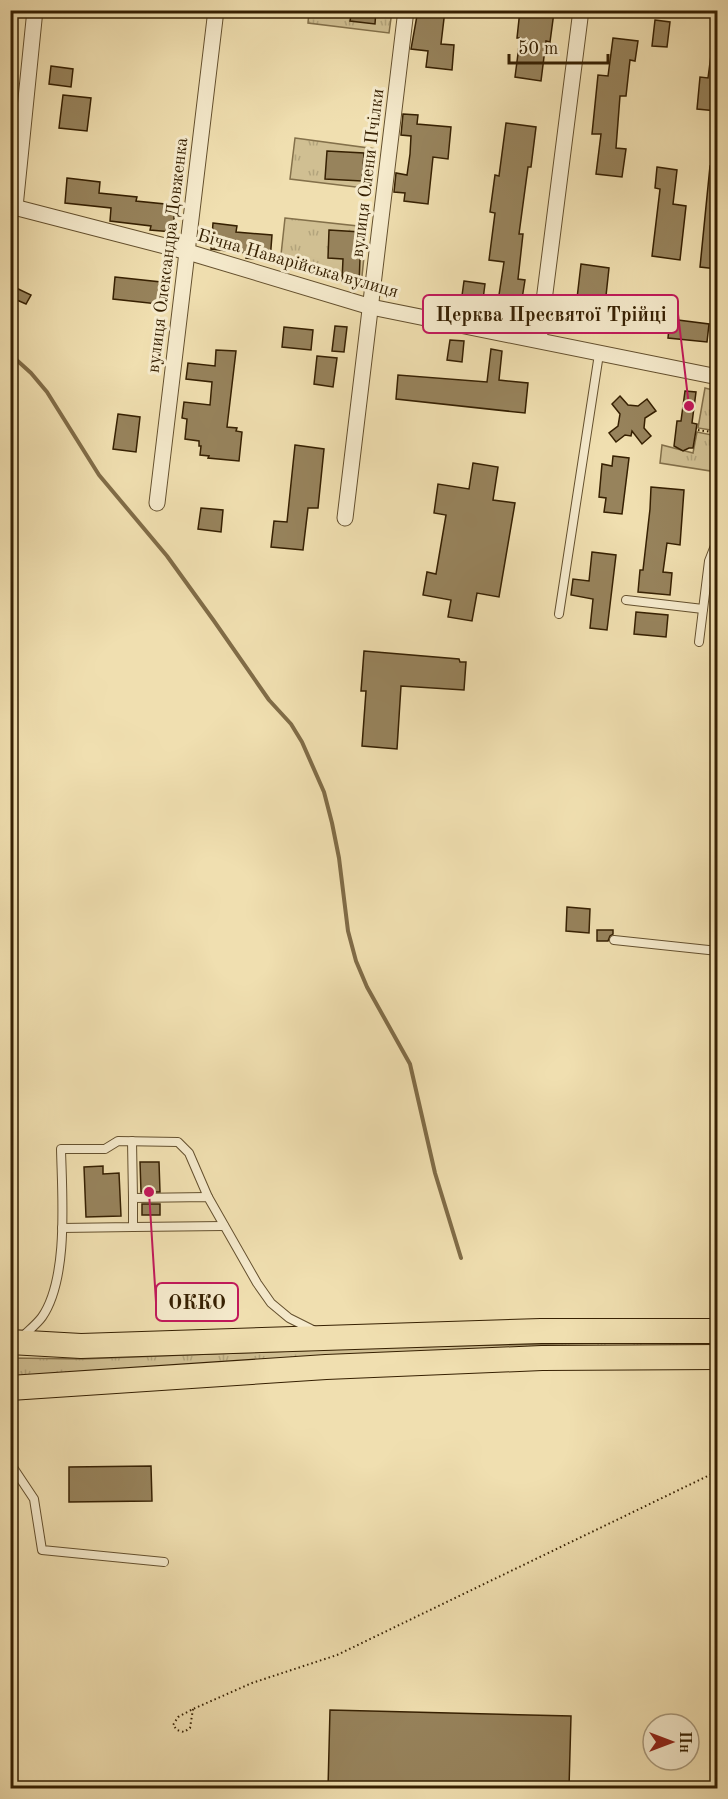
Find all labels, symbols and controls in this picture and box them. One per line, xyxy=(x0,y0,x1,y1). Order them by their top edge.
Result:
scale bar xyxy=(509,27,608,65)
text: 50 m xyxy=(518,40,558,58)
street label: вулиця Олени Пчілки xyxy=(349,88,387,259)
street label: вулиця Олександра Довженка xyxy=(145,136,191,374)
street label: Бічна Наварійська вулиця xyxy=(195,227,400,301)
callout: Церква Пресвятої Трійці xyxy=(423,295,678,333)
text: Церква Пресвятої Трійці xyxy=(435,306,667,326)
callout: ОККО xyxy=(156,1283,238,1321)
text: ОККО xyxy=(168,1294,226,1314)
north arrow xyxy=(641,1712,701,1772)
text: Пн xyxy=(676,1731,692,1753)

